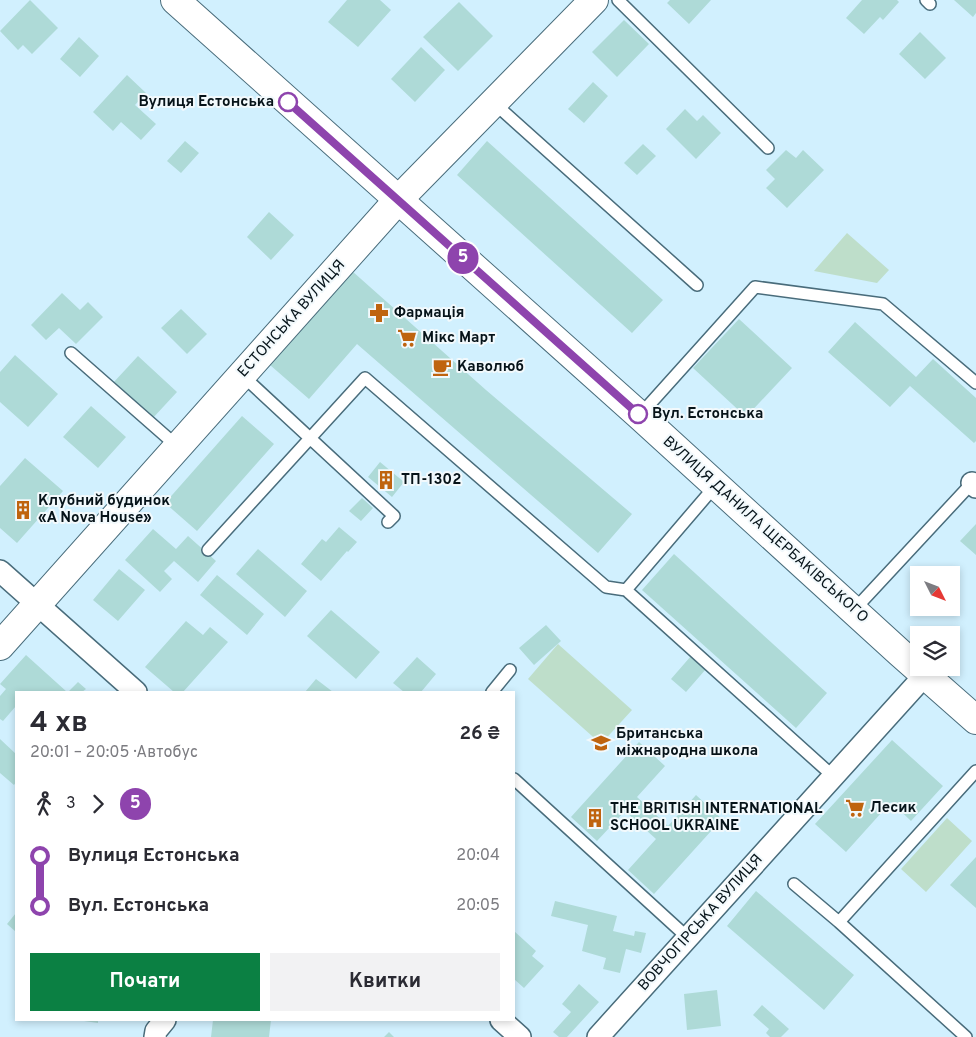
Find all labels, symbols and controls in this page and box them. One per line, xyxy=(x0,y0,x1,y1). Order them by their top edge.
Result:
marker: Вулиця Естонська xyxy=(278,92,298,112)
place label: Вулиця Естонська xyxy=(139,93,274,112)
line badge: 5 xyxy=(447,242,479,274)
text: 5 xyxy=(458,246,469,269)
street label: ЕСТОНСЬКА ВУЛИЦЯ xyxy=(234,256,350,382)
pharmacy icon: Фармація xyxy=(368,302,390,324)
place label: Фармація xyxy=(394,304,464,323)
supermarket icon: Мікс Март xyxy=(396,327,418,349)
place label: Мікс Март xyxy=(422,329,495,348)
cafe icon: Каволюб xyxy=(431,356,453,378)
place label: Каволюб xyxy=(457,358,524,377)
marker: Вул. Естонська xyxy=(628,404,648,424)
place label: Вул. Естонська xyxy=(652,405,763,424)
street label: ВУЛИЦЯ ДАНИЛА ЩЕРБАКІВСЬКОГО xyxy=(658,433,872,627)
building icon: ТП-1302 xyxy=(375,469,397,491)
place label: ТП-1302 xyxy=(401,471,461,490)
place label: Клубний будинок «A Nova House» xyxy=(38,492,170,528)
building icon: Клубний будинок «A Nova House» xyxy=(12,499,34,521)
north arrow xyxy=(910,566,960,616)
map controls xyxy=(910,566,960,676)
button: layers xyxy=(910,626,960,676)
text: 4 хв xyxy=(30,706,88,742)
text: 26 ₴ xyxy=(459,722,500,746)
place label: Британська міжнародна школа xyxy=(616,725,758,761)
school or university icon: Британська міжнародна школа xyxy=(590,732,612,754)
text: 20:01 – 20:05 · Автобус xyxy=(30,743,198,763)
icon: walk xyxy=(30,790,58,818)
icon: forward xyxy=(84,790,112,818)
text: 5 xyxy=(130,792,141,815)
text: 3 xyxy=(66,794,76,814)
supermarket icon: Лесик xyxy=(844,797,866,819)
place label: Лесик xyxy=(870,799,916,818)
place label: THE BRITISH INTERNATIONAL SCHOOL UKRAINE xyxy=(610,800,823,836)
building icon: THE BRITISH INTERNATIONAL SCHOOL UKRAINE xyxy=(584,807,606,829)
text: Вулиця Естонська xyxy=(68,844,240,868)
text: 20:04 xyxy=(456,846,500,866)
street label: ВОВЧОГІРСЬКА ВУЛИЦЯ xyxy=(635,851,767,995)
text: Вул. Естонська xyxy=(68,894,209,918)
text: 20:05 xyxy=(456,896,500,916)
button: Почати xyxy=(30,953,260,1011)
button: Квитки xyxy=(270,953,500,1011)

